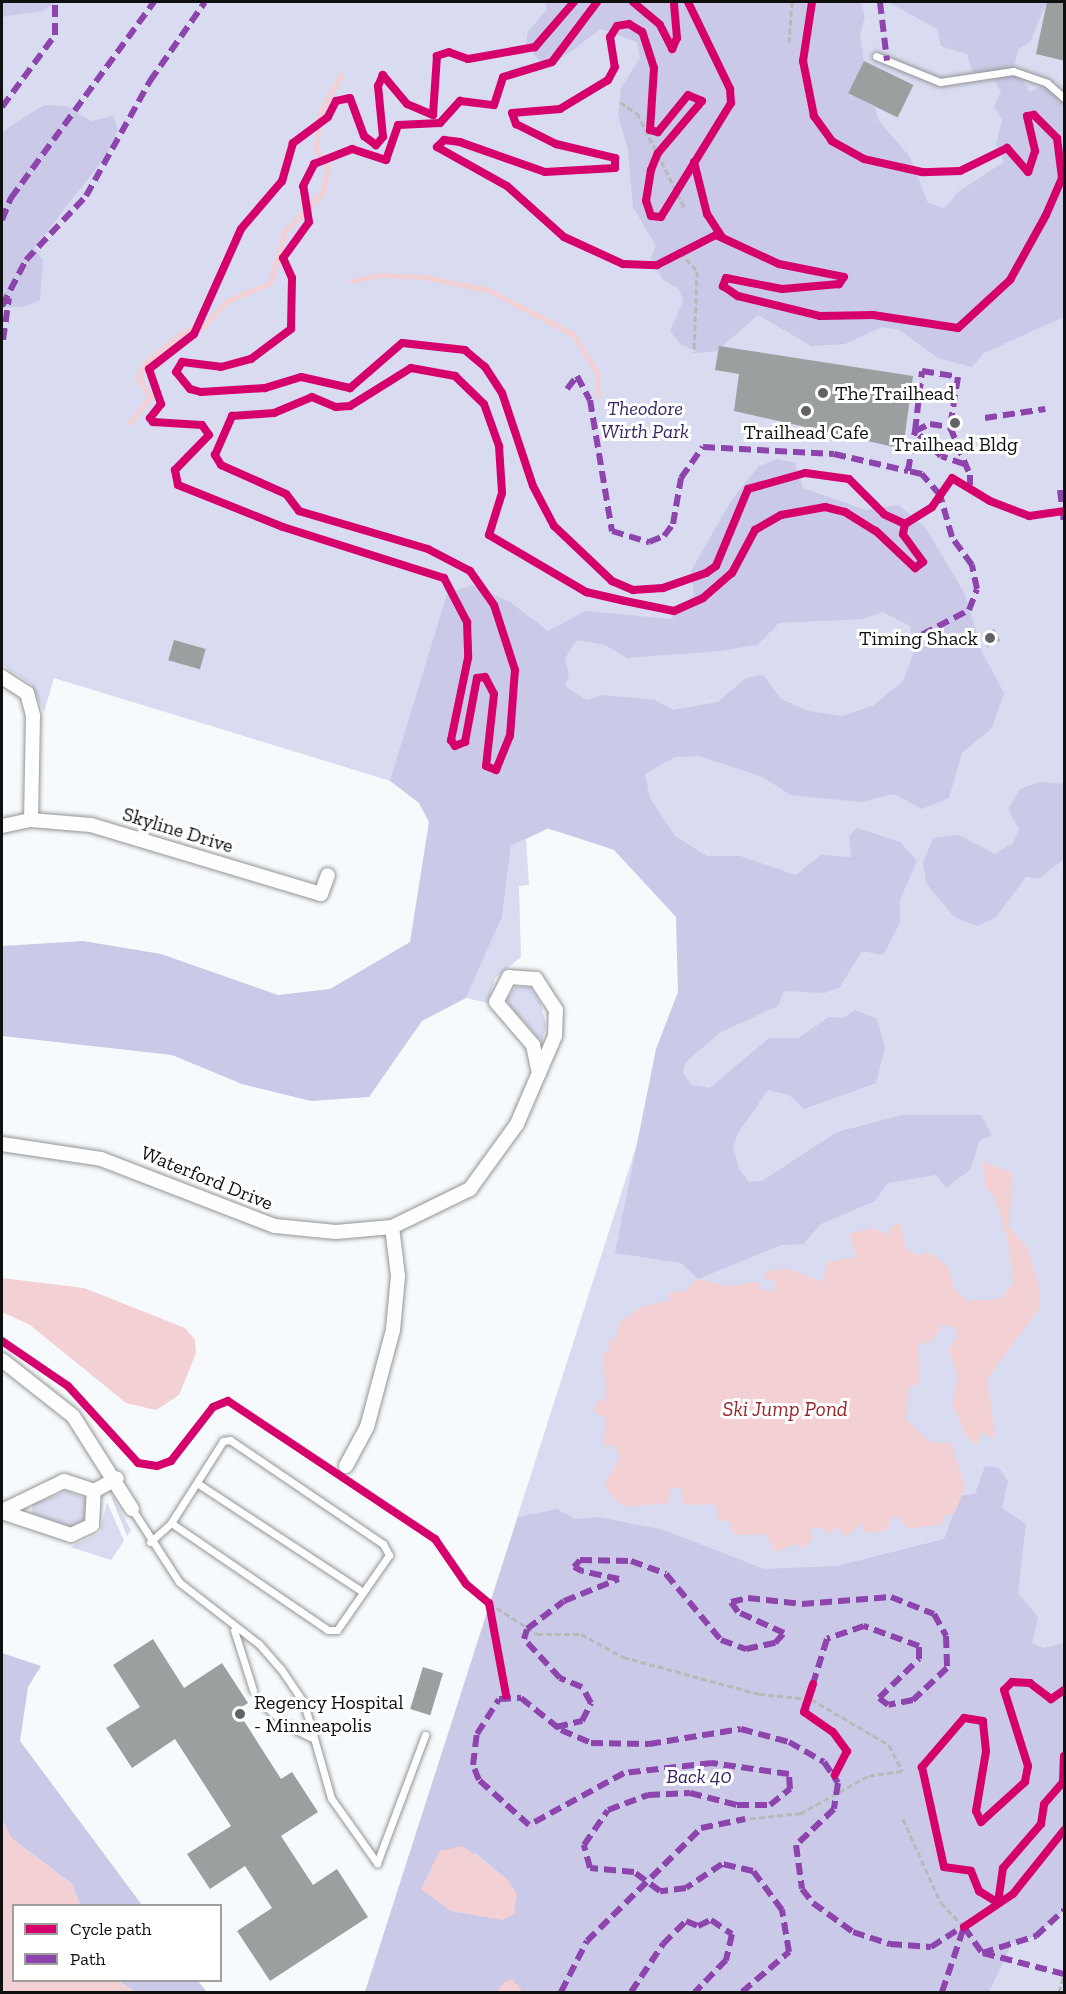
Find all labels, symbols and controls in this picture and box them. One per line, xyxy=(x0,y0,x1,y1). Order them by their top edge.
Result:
place label: The Trailhead xyxy=(835,381,955,405)
marker: The Trailhead xyxy=(816,386,830,400)
park label: Theodore Wirth Park xyxy=(601,397,689,444)
marker: Trailhead Cafe xyxy=(799,404,813,418)
marker: Trailhead Bldg xyxy=(948,416,962,430)
place label: Trailhead Cafe xyxy=(743,420,869,444)
place label: Trailhead Bldg xyxy=(892,432,1018,456)
place label: Timing Shack xyxy=(859,626,978,650)
marker: Timing Shack xyxy=(983,631,997,645)
street label: Skyline Drive xyxy=(120,802,236,858)
street label: Waterford Drive xyxy=(138,1141,276,1215)
water label: Ski Jump Pond xyxy=(722,1396,848,1422)
place label: Regency Hospital - Minneapolis xyxy=(254,1690,404,1737)
marker: Regency Hospital - Minneapolis xyxy=(231,1705,249,1723)
park label: Back 40 xyxy=(666,1764,732,1788)
legend xyxy=(12,1904,222,1982)
text: Cycle path xyxy=(70,1918,152,1940)
text: Path xyxy=(70,1948,106,1970)

